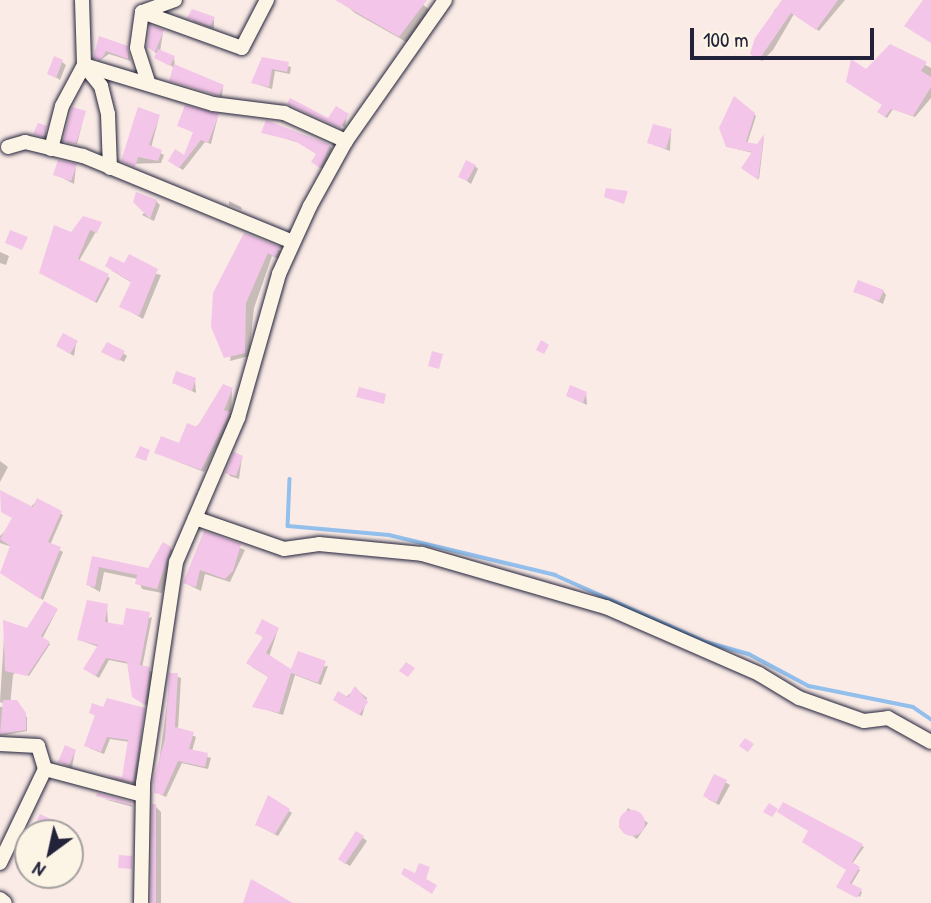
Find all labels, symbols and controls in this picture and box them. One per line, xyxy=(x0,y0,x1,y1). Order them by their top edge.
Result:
scale bar xyxy=(693,14,877,58)
text: 100 m xyxy=(703,25,749,54)
north arrow xyxy=(14,819,84,889)
text: N xyxy=(27,856,50,884)

